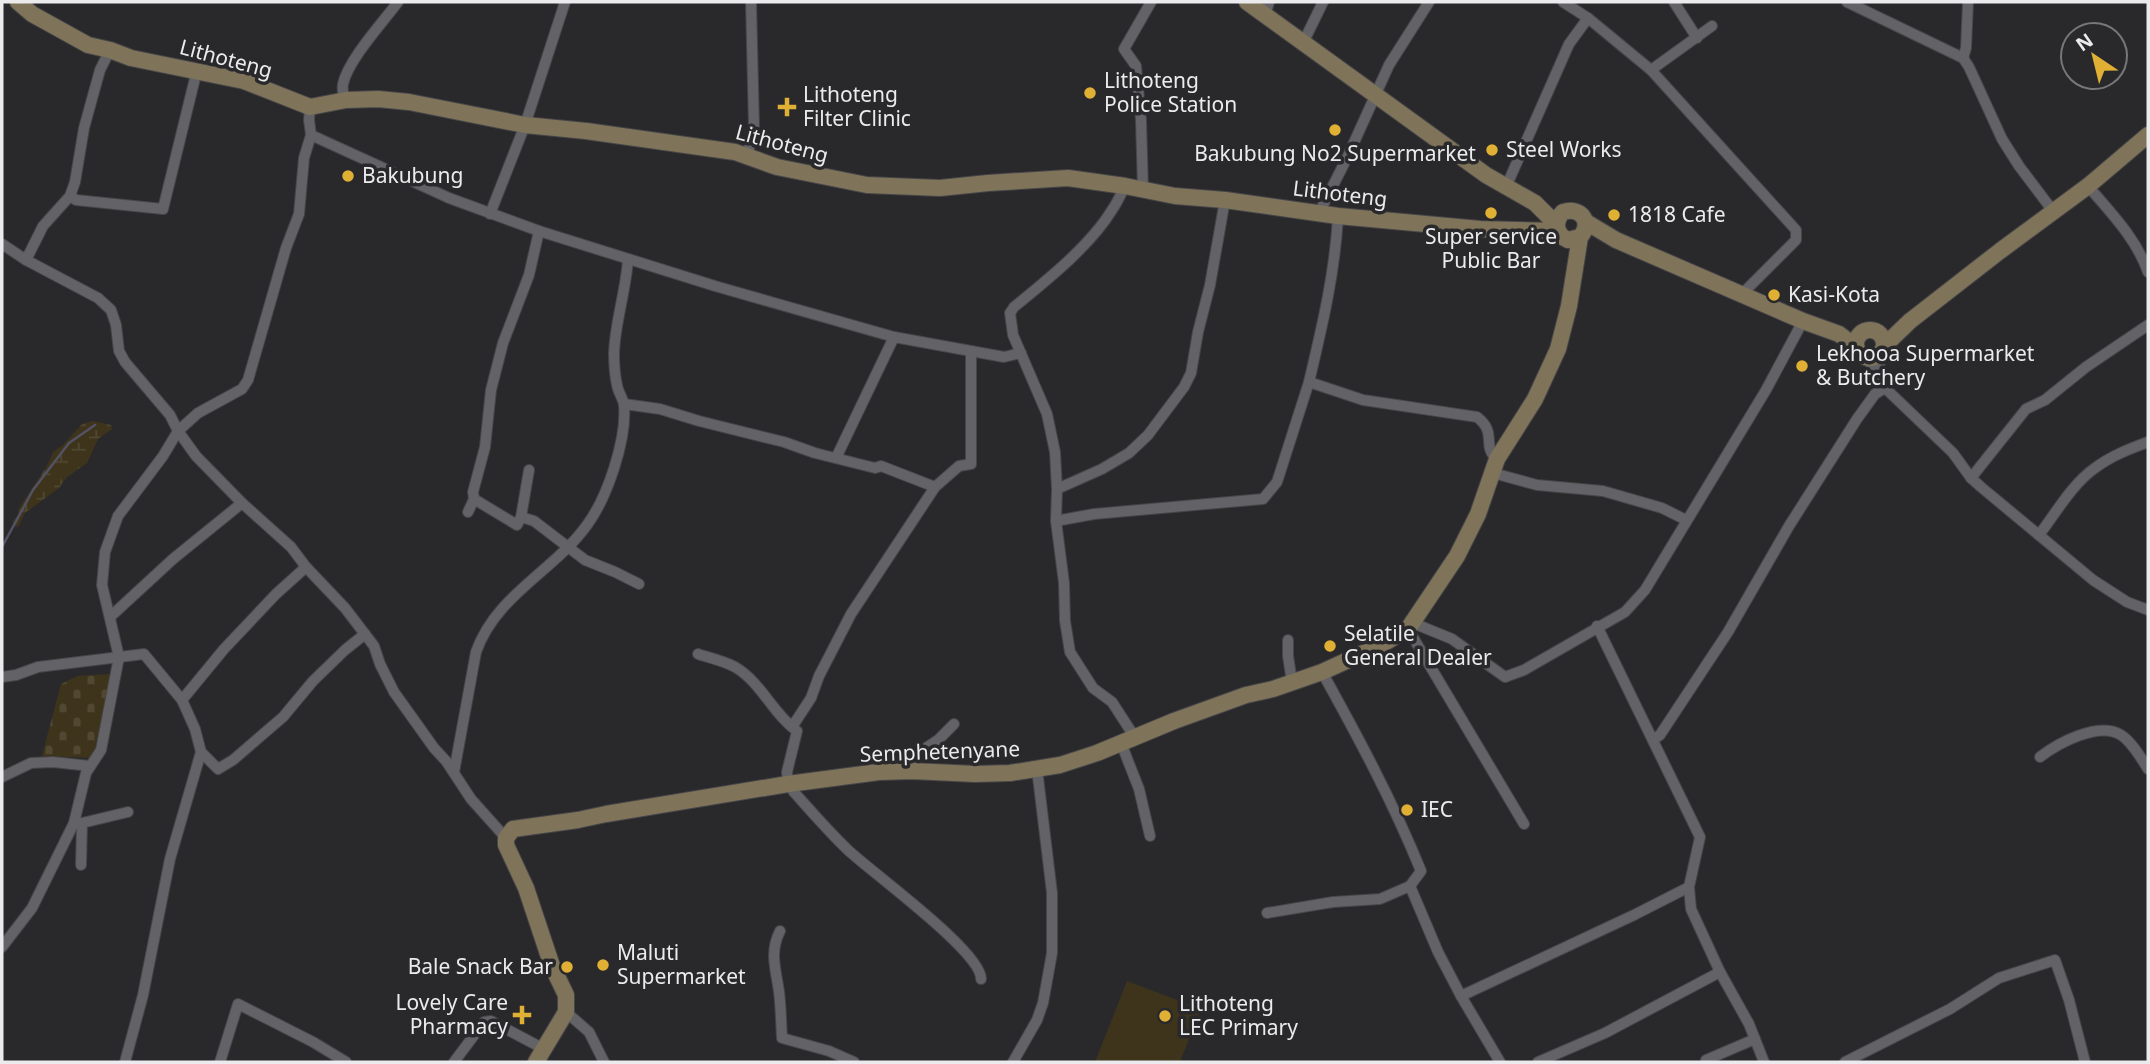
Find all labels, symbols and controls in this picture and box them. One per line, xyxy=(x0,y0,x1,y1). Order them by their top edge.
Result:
north arrow xyxy=(2059,21,2129,91)
text: N xyxy=(2070,27,2098,57)
street label: Lithoteng xyxy=(177,32,276,84)
place label: Lithoteng Police Station xyxy=(1104,66,1237,118)
place label: Lithoteng Filter Clinic xyxy=(803,80,911,132)
marker: Lithoteng Police Station xyxy=(1082,85,1098,101)
marker: Lithoteng Filter Clinic xyxy=(777,97,797,117)
street label: Lithoteng xyxy=(733,117,832,169)
marker: Bakubung No2 Supermarket xyxy=(1327,122,1343,138)
place label: Steel Works xyxy=(1506,135,1621,163)
place label: Bakubung No2 Supermarket xyxy=(1194,139,1476,167)
marker: Steel Works xyxy=(1484,142,1500,158)
place label: Bakubung xyxy=(362,161,463,189)
marker: Bakubung xyxy=(340,168,356,184)
street label: Lithoteng xyxy=(1291,173,1389,213)
place label: 1818 Cafe xyxy=(1628,200,1726,228)
marker: Super service Public Bar xyxy=(1483,205,1499,221)
marker: 1818 Cafe xyxy=(1606,207,1622,223)
place label: Super service Public Bar xyxy=(1425,222,1557,274)
place label: Kasi-Kota xyxy=(1788,280,1880,308)
marker: Kasi-Kota xyxy=(1766,287,1782,303)
place label: Lekhooa Supermarket & Butchery xyxy=(1816,339,2035,391)
marker: Lekhooa Supermarket & Butchery xyxy=(1794,358,1810,374)
place label: Selatile General Dealer xyxy=(1344,619,1492,671)
marker: Selatile General Dealer xyxy=(1322,638,1338,654)
street label: Semphetenyane xyxy=(859,734,1021,768)
place label: IEC xyxy=(1421,795,1453,823)
marker: IEC xyxy=(1399,802,1415,818)
place label: Maluti Supermarket xyxy=(617,938,746,990)
place label: Bale Snack Bar xyxy=(408,952,553,980)
marker: Maluti Supermarket xyxy=(595,957,611,973)
marker: Bale Snack Bar xyxy=(559,959,575,975)
place label: Lovely Care Pharmacy xyxy=(395,988,508,1040)
place label: Lithoteng LEC Primary xyxy=(1179,989,1298,1041)
marker: Lovely Care Pharmacy xyxy=(514,1007,530,1023)
marker: Lithoteng LEC Primary xyxy=(1157,1008,1173,1024)

